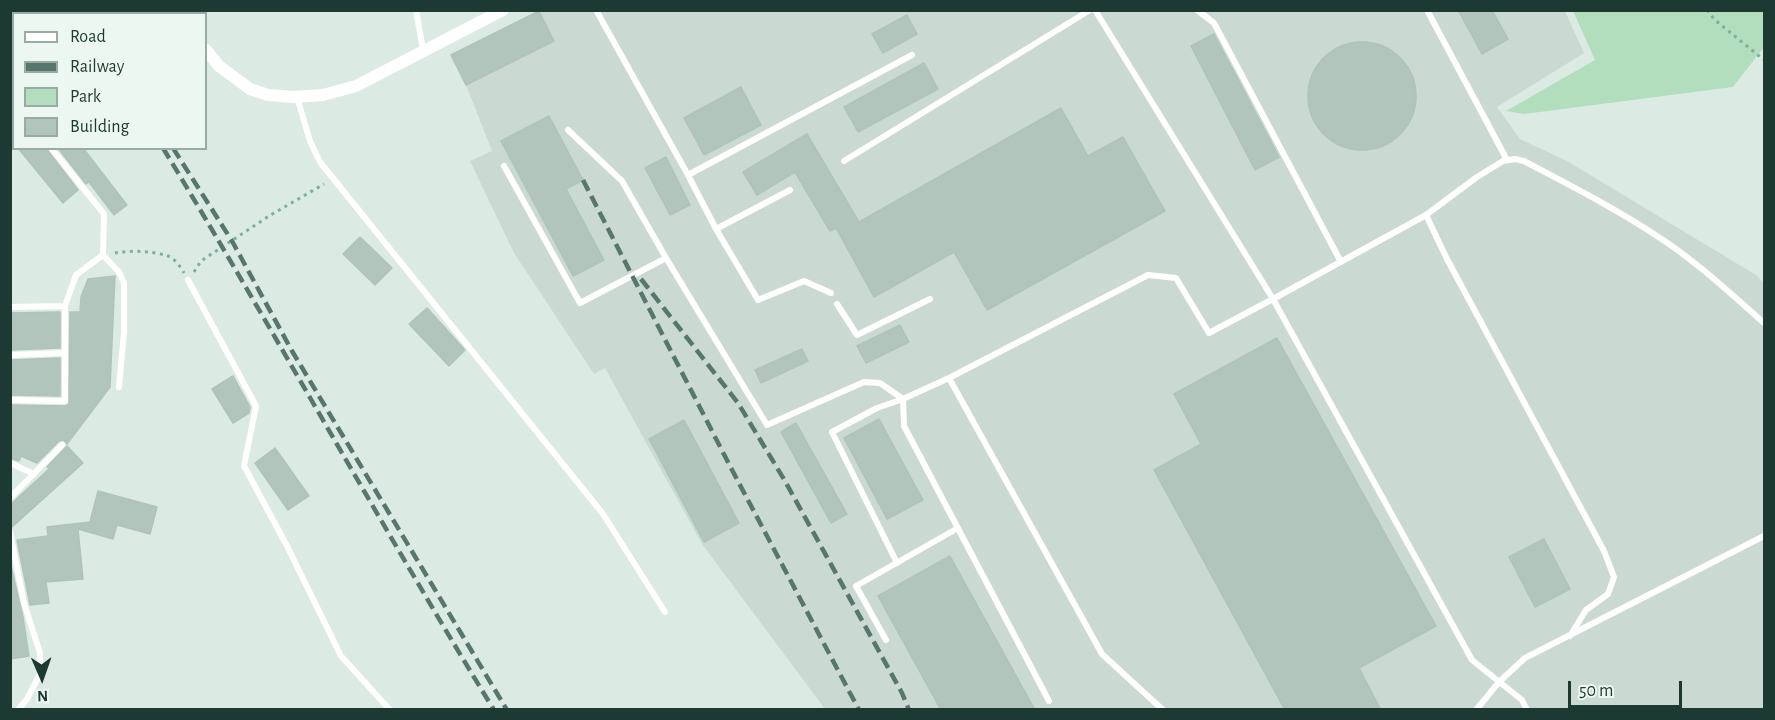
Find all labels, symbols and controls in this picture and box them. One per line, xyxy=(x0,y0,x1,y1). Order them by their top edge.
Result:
legend xyxy=(12,12,207,150)
text: Road xyxy=(70,28,106,46)
text: Railway xyxy=(70,58,124,76)
text: Park xyxy=(70,88,101,106)
text: Building xyxy=(70,118,129,136)
north arrow xyxy=(12,648,72,708)
scale bar xyxy=(1571,669,1685,707)
text: 50 m xyxy=(1579,682,1613,700)
text: N xyxy=(37,688,48,704)

